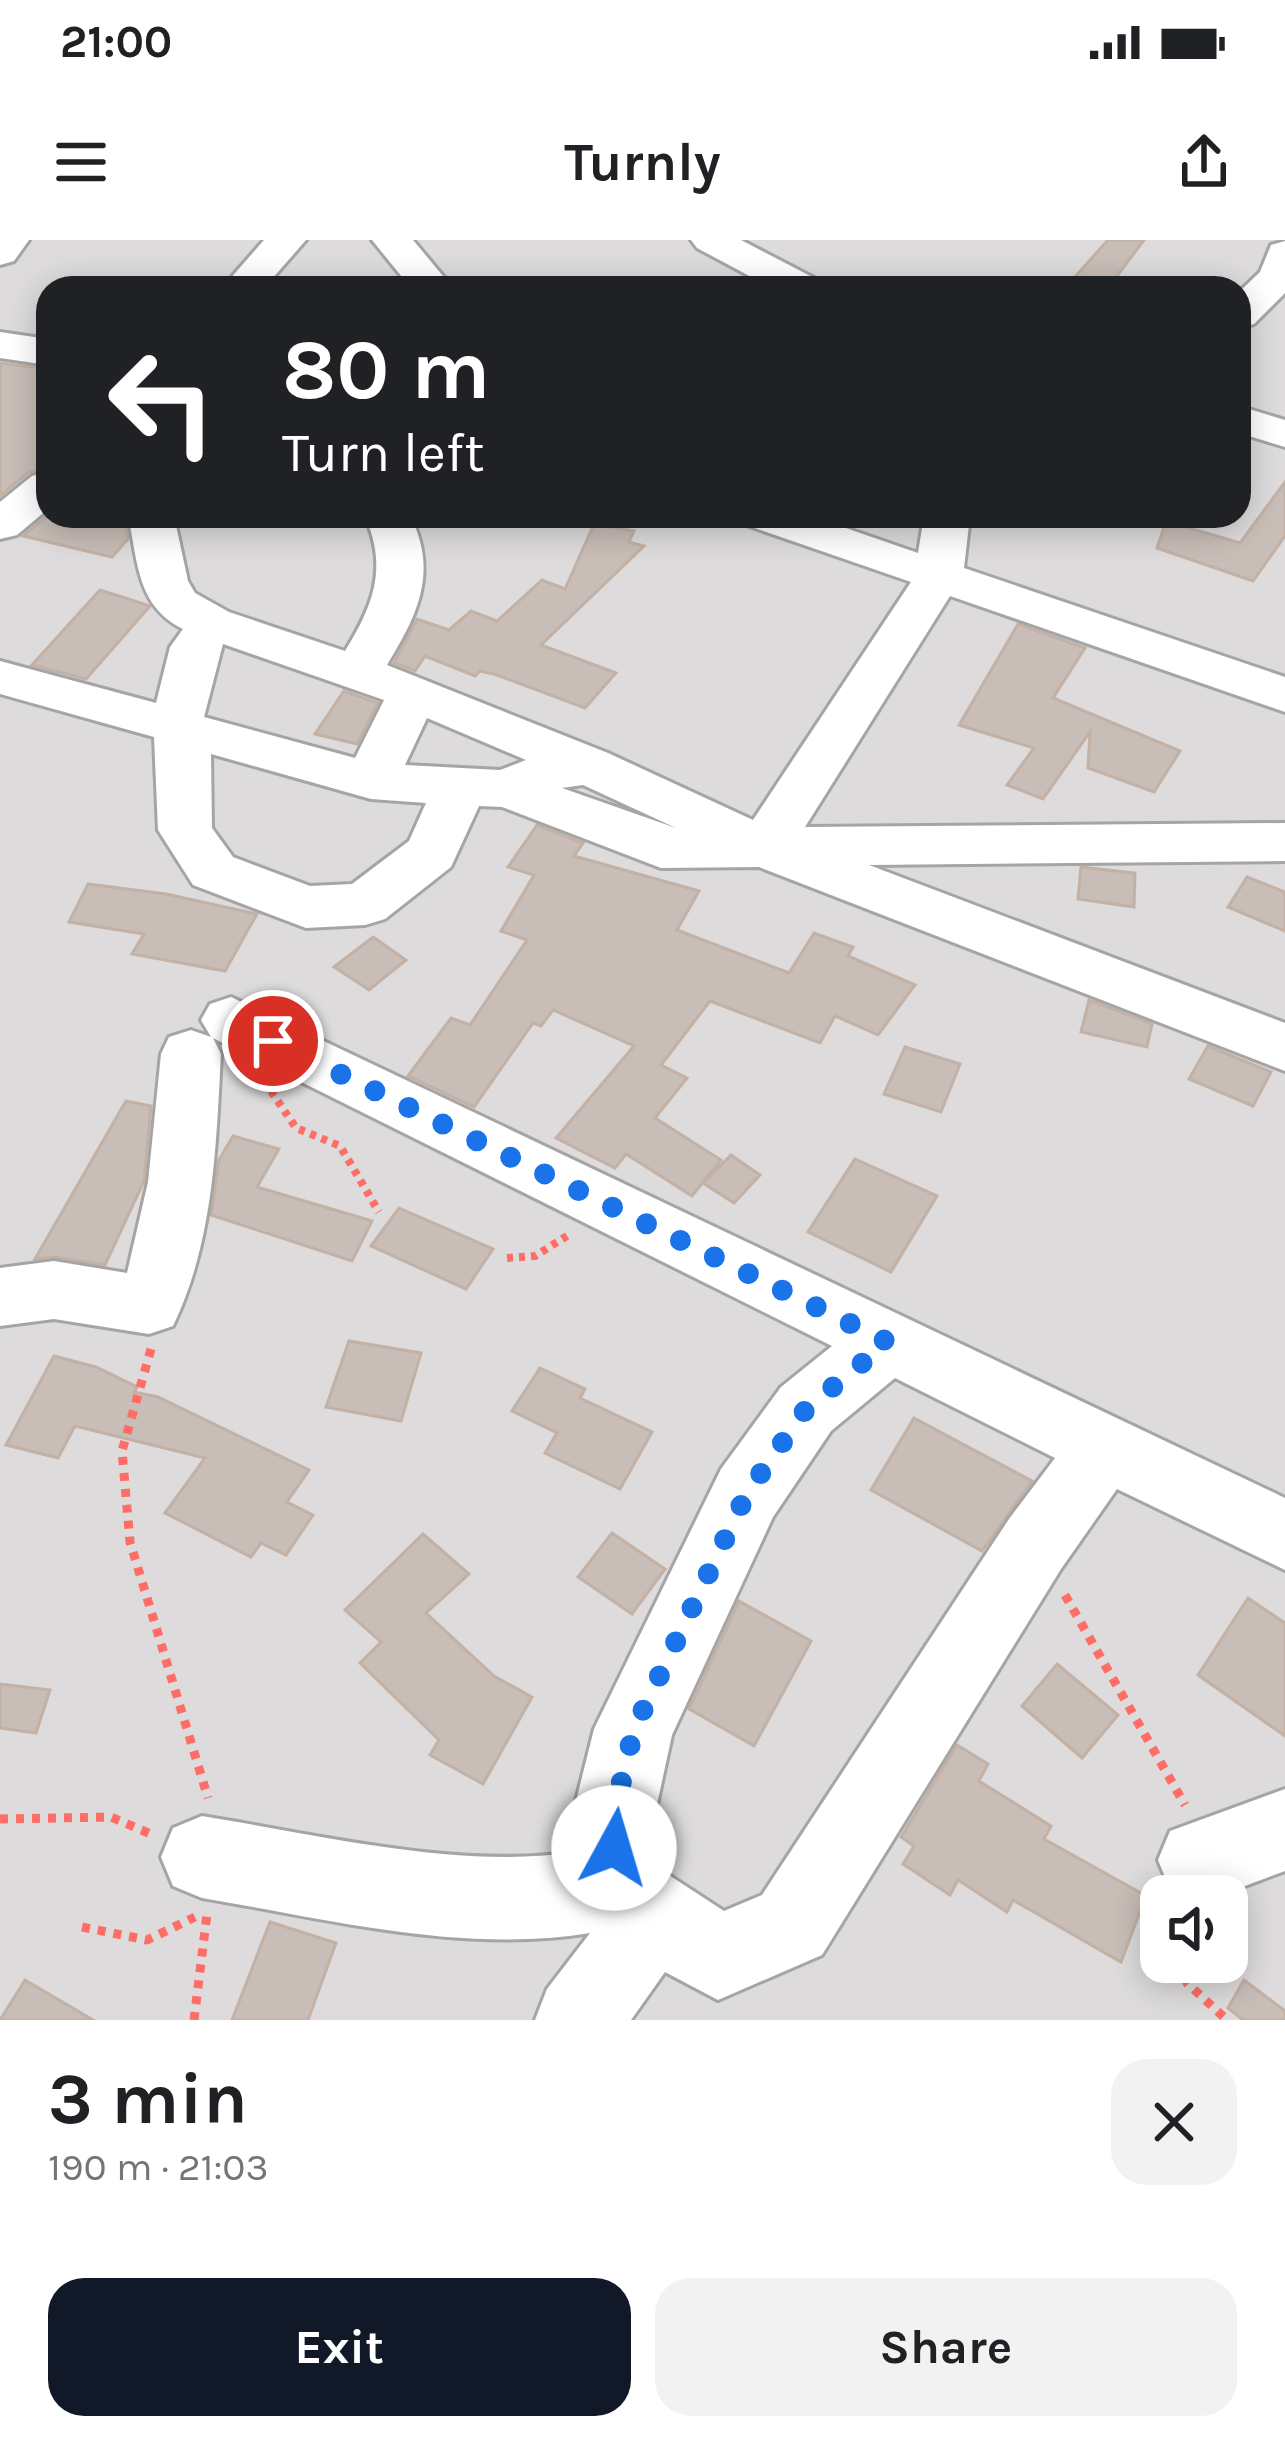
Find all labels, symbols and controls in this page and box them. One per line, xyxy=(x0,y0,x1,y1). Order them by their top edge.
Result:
text: 21:00 xyxy=(60,16,172,68)
icon: menu xyxy=(48,129,114,195)
icon: share xyxy=(1171,129,1237,195)
text: Turnly xyxy=(564,130,721,194)
text: 80 m xyxy=(282,321,490,419)
icon: left xyxy=(84,324,240,480)
text: Turn left xyxy=(282,421,485,485)
pin xyxy=(222,990,324,1092)
icon: arrive xyxy=(240,1008,306,1074)
position arrow xyxy=(551,1785,677,1911)
map controls xyxy=(1140,1875,1248,1983)
button: sound xyxy=(1140,1875,1248,1983)
text: 3 min xyxy=(48,2057,248,2141)
button: close xyxy=(1111,2059,1237,2185)
text: 190 m · 21:03 xyxy=(48,2144,269,2190)
button: Exit xyxy=(48,2278,631,2416)
button: Share xyxy=(655,2278,1237,2416)

